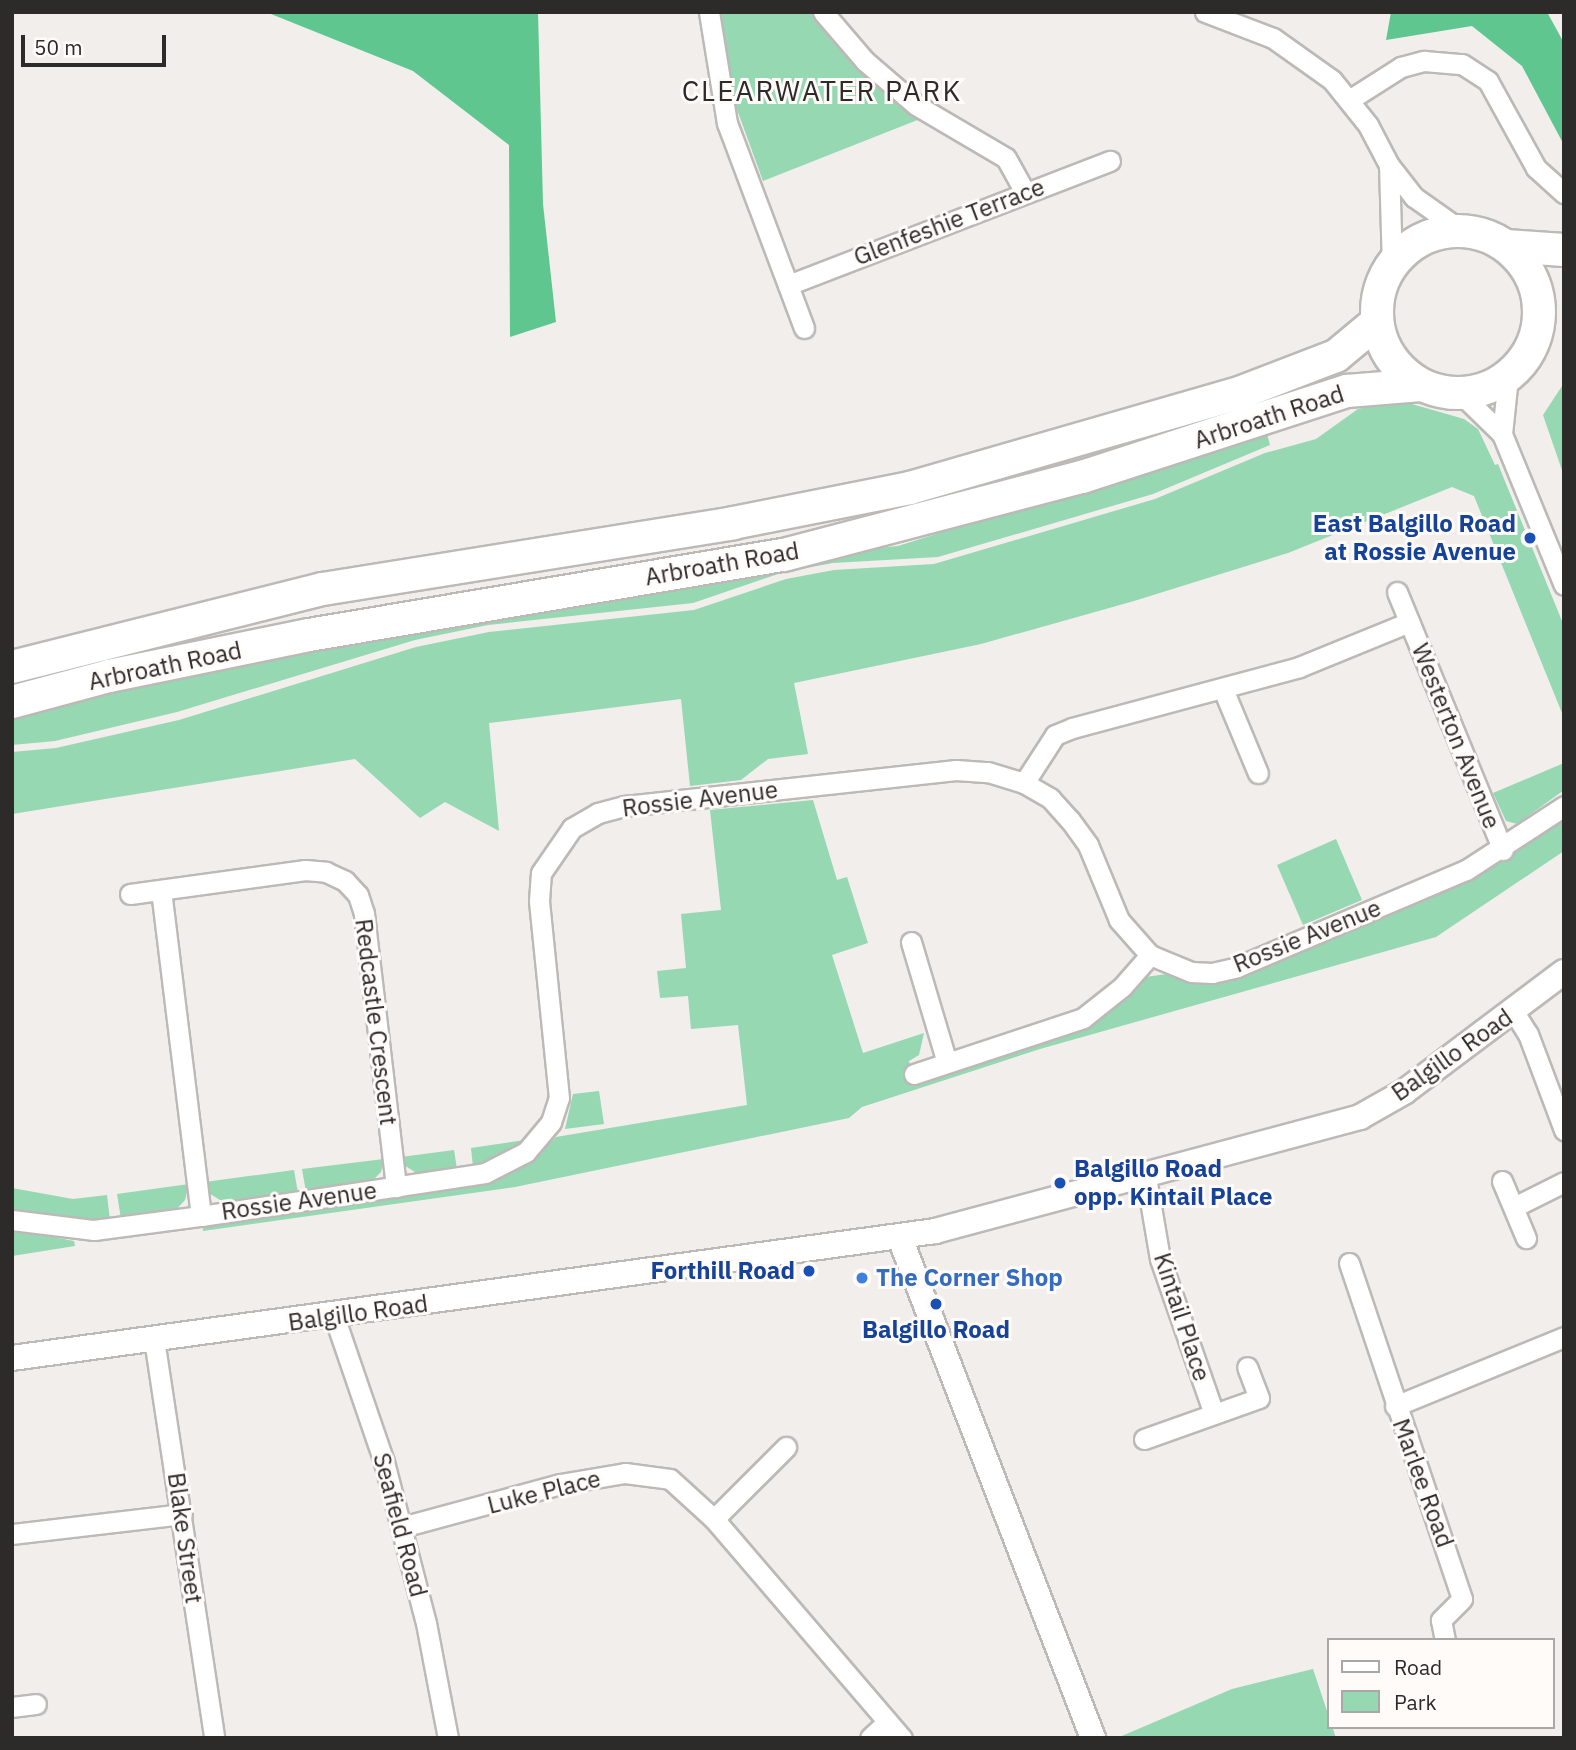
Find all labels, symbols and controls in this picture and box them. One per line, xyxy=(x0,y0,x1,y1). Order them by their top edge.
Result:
scale bar xyxy=(24,21,170,65)
text: 50 m xyxy=(34,33,83,61)
district label: CLEARWATER PARK xyxy=(684,74,960,108)
street label: Glenfeshie Terrace xyxy=(850,172,1048,272)
street label: Arbroath Road xyxy=(1190,379,1348,455)
place label: East Balgillo Road at Rossie Avenue xyxy=(1313,510,1516,566)
marker: East Balgillo Road at Rossie Avenue xyxy=(1522,530,1538,546)
street label: Arbroath Road xyxy=(643,536,801,592)
street label: Arbroath Road xyxy=(86,636,244,696)
street label: Westerton Avenue xyxy=(1406,639,1506,833)
street label: Rossie Avenue xyxy=(621,775,779,823)
street label: Rossie Avenue xyxy=(1229,893,1385,979)
street label: Redcastle Crescent xyxy=(349,917,403,1127)
street label: Balgillo Road xyxy=(1386,1003,1518,1107)
place label: Balgillo Road opp. Kintail Place xyxy=(1074,1155,1272,1211)
marker: Balgillo Road opp. Kintail Place xyxy=(1052,1175,1068,1191)
street label: Rossie Avenue xyxy=(219,1176,379,1226)
street label: Kintail Place xyxy=(1148,1249,1216,1385)
place label: Forthill Road xyxy=(650,1257,795,1285)
marker: Forthill Road xyxy=(801,1263,817,1279)
place label: The Corner Shop xyxy=(876,1264,1063,1292)
marker: The Corner Shop xyxy=(854,1270,870,1286)
street label: Balgillo Road xyxy=(286,1289,430,1337)
marker: Balgillo Road xyxy=(928,1296,944,1312)
place label: Balgillo Road xyxy=(862,1316,1010,1344)
street label: Marlee Road xyxy=(1386,1415,1460,1551)
street label: Seafield Road xyxy=(367,1450,433,1600)
street label: Luke Place xyxy=(484,1464,604,1520)
street label: Blake Street xyxy=(162,1471,208,1605)
legend xyxy=(1328,1638,1555,1729)
text: Road xyxy=(1394,1653,1442,1681)
text: Park xyxy=(1394,1688,1437,1716)

